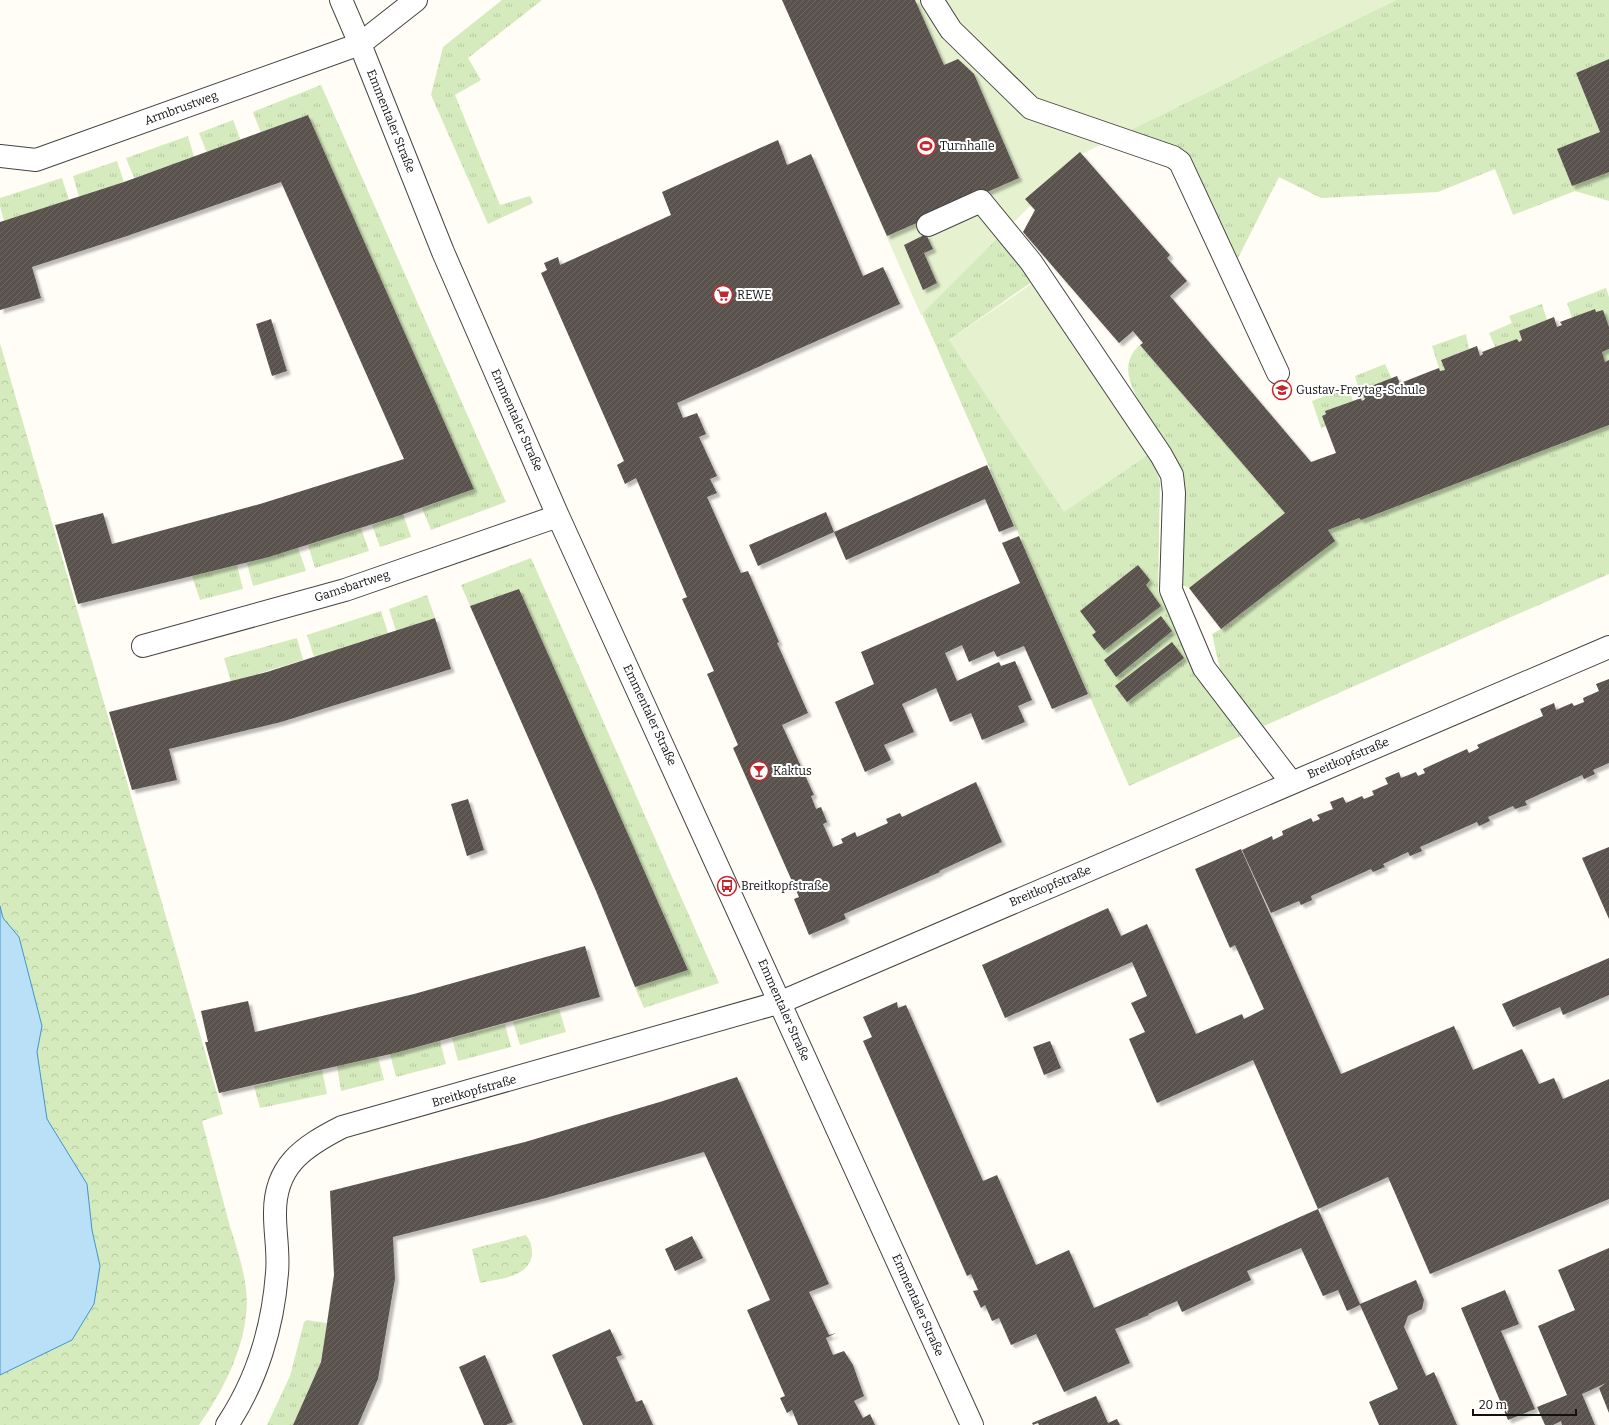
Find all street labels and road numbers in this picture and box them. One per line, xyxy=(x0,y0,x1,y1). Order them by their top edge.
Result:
street label: Emmentaler Straße xyxy=(364,67,418,175)
street label: Armbrustweg xyxy=(142,88,220,128)
street label: Emmentaler Straße xyxy=(488,367,546,473)
street label: Gamsbartweg xyxy=(313,567,392,605)
street label: Emmentaler Straße xyxy=(620,662,680,768)
street label: Breitkopfstraße xyxy=(1305,734,1391,782)
street label: Breitkopfstraße xyxy=(1007,862,1093,910)
street label: Emmentaler Straße xyxy=(755,957,813,1063)
street label: Breitkopfstraße xyxy=(430,1072,518,1110)
street label: Emmentaler Straße xyxy=(889,1252,947,1358)

